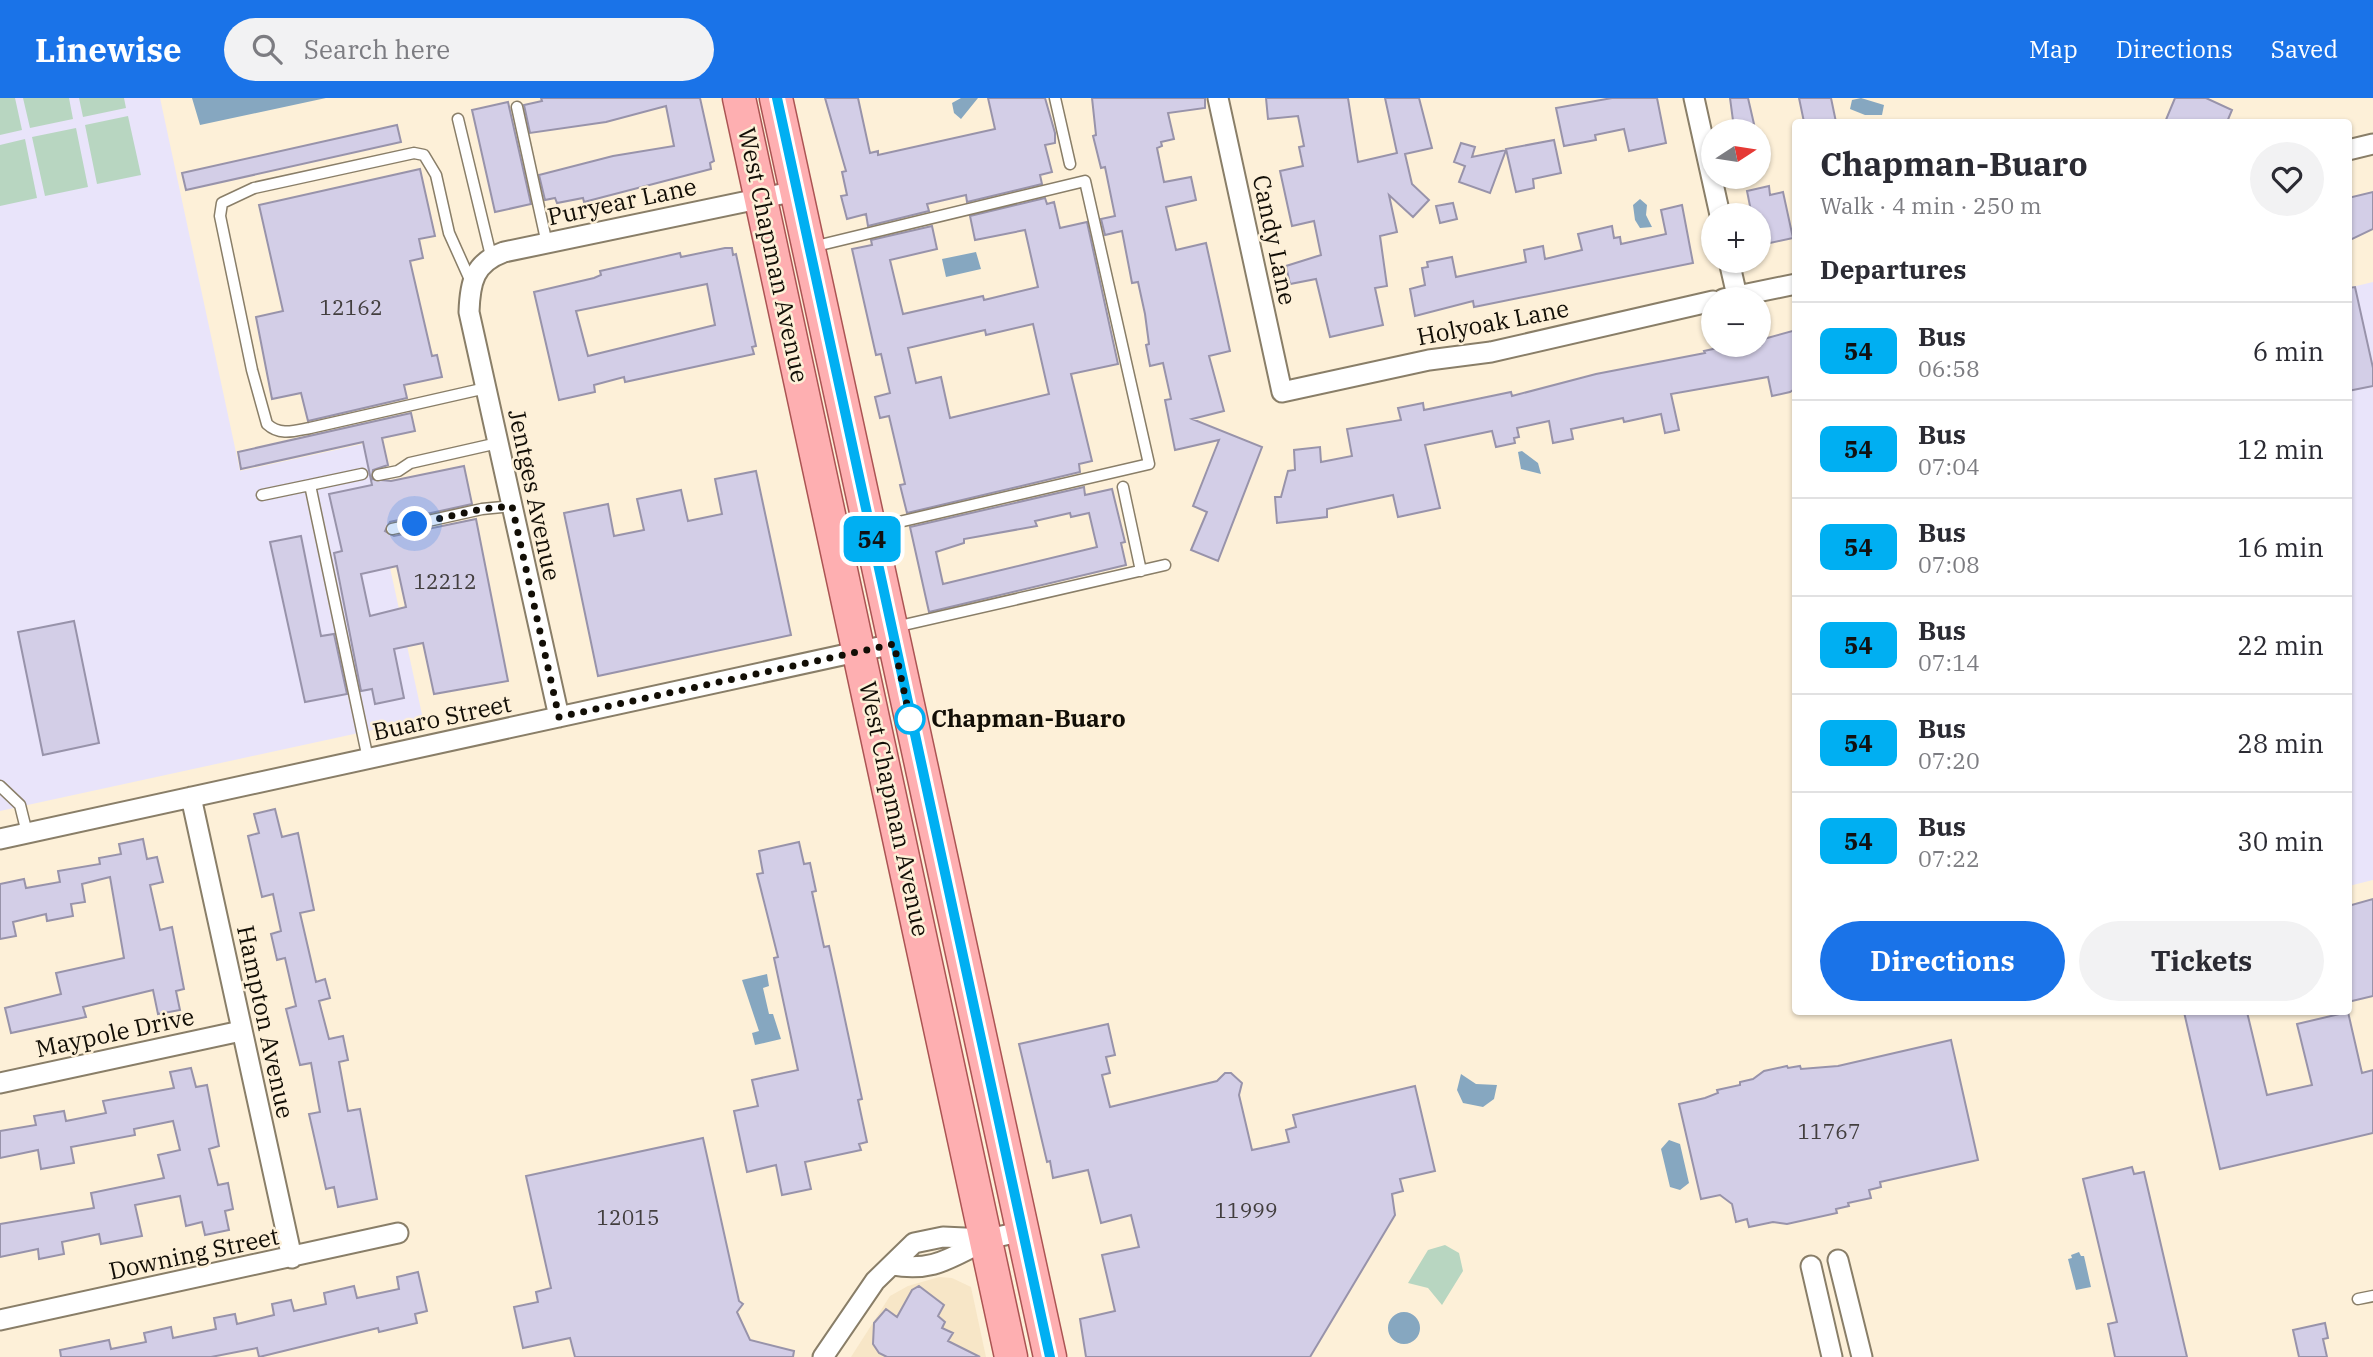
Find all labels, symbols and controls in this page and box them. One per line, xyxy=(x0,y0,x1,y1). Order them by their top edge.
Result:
search box xyxy=(224,18,714,81)
text: Linewise xyxy=(35,28,182,71)
icon: search xyxy=(248,30,286,68)
text: Search here xyxy=(304,32,450,66)
text: Map xyxy=(2029,33,2078,65)
text: Directions xyxy=(2116,33,2233,65)
text: Saved xyxy=(2271,33,2338,65)
north arrow xyxy=(1701,119,1771,189)
map controls xyxy=(1701,119,1771,357)
street label: West Chapman Avenue xyxy=(731,124,817,385)
text: Chapman-Buaro xyxy=(1820,142,2088,185)
button: heart xyxy=(2250,142,2324,216)
street label: Puryear Lane xyxy=(544,170,699,232)
street label: Candy Lane xyxy=(1246,172,1304,308)
text: Walk · 4 min · 250 m xyxy=(1820,190,2042,220)
button: + xyxy=(1701,203,1771,273)
text: Departures xyxy=(1820,252,1966,286)
button: − xyxy=(1701,287,1771,357)
street label: Holyoak Lane xyxy=(1414,292,1572,352)
house number: 12162 xyxy=(320,293,383,321)
text: Bus xyxy=(1918,319,1966,353)
text: 6 min xyxy=(2253,334,2324,368)
text: 54 xyxy=(1844,335,1873,367)
text: 06:58 xyxy=(1918,353,1980,383)
street label: Jentges Avenue xyxy=(501,406,569,584)
text: Bus xyxy=(1918,417,1966,451)
text: 12 min xyxy=(2237,432,2324,466)
text: 54 xyxy=(1844,433,1873,465)
text: 07:04 xyxy=(1918,451,1980,481)
your location xyxy=(397,506,432,541)
text: Bus xyxy=(1918,515,1966,549)
line badge: 54 xyxy=(840,516,903,562)
text: 54 xyxy=(858,523,886,555)
text: 16 min xyxy=(2237,530,2324,564)
text: 54 xyxy=(1844,531,1873,563)
text: 07:08 xyxy=(1918,549,1980,579)
house number: 12212 xyxy=(414,567,477,595)
text: Bus xyxy=(1918,613,1966,647)
text: 22 min xyxy=(2237,628,2324,662)
text: 54 xyxy=(1844,629,1873,661)
text: 07:14 xyxy=(1918,647,1980,677)
street label: West Chapman Avenue xyxy=(852,678,938,939)
street label: Buaro Street xyxy=(370,687,514,747)
place label: Chapman-Buaro xyxy=(931,702,1126,734)
marker: Chapman-Buaro xyxy=(895,704,925,734)
text: Bus xyxy=(1918,711,1966,745)
text: 28 min xyxy=(2237,726,2324,760)
text: 54 xyxy=(1844,727,1873,759)
text: 07:20 xyxy=(1918,745,1980,775)
text: Bus xyxy=(1918,809,1966,843)
text: 30 min xyxy=(2237,824,2324,858)
text: 54 xyxy=(1844,825,1873,857)
text: 07:22 xyxy=(1918,843,1980,873)
button: Directions xyxy=(1820,921,2065,1001)
button: Tickets xyxy=(2079,921,2324,1001)
street label: Hampton Avenue xyxy=(230,922,302,1121)
street label: Maypole Drive xyxy=(33,1000,197,1064)
house number: 11767 xyxy=(1798,1117,1861,1145)
house number: 11999 xyxy=(1215,1196,1278,1224)
house number: 12015 xyxy=(597,1203,660,1231)
street label: Downing Street xyxy=(106,1219,282,1287)

